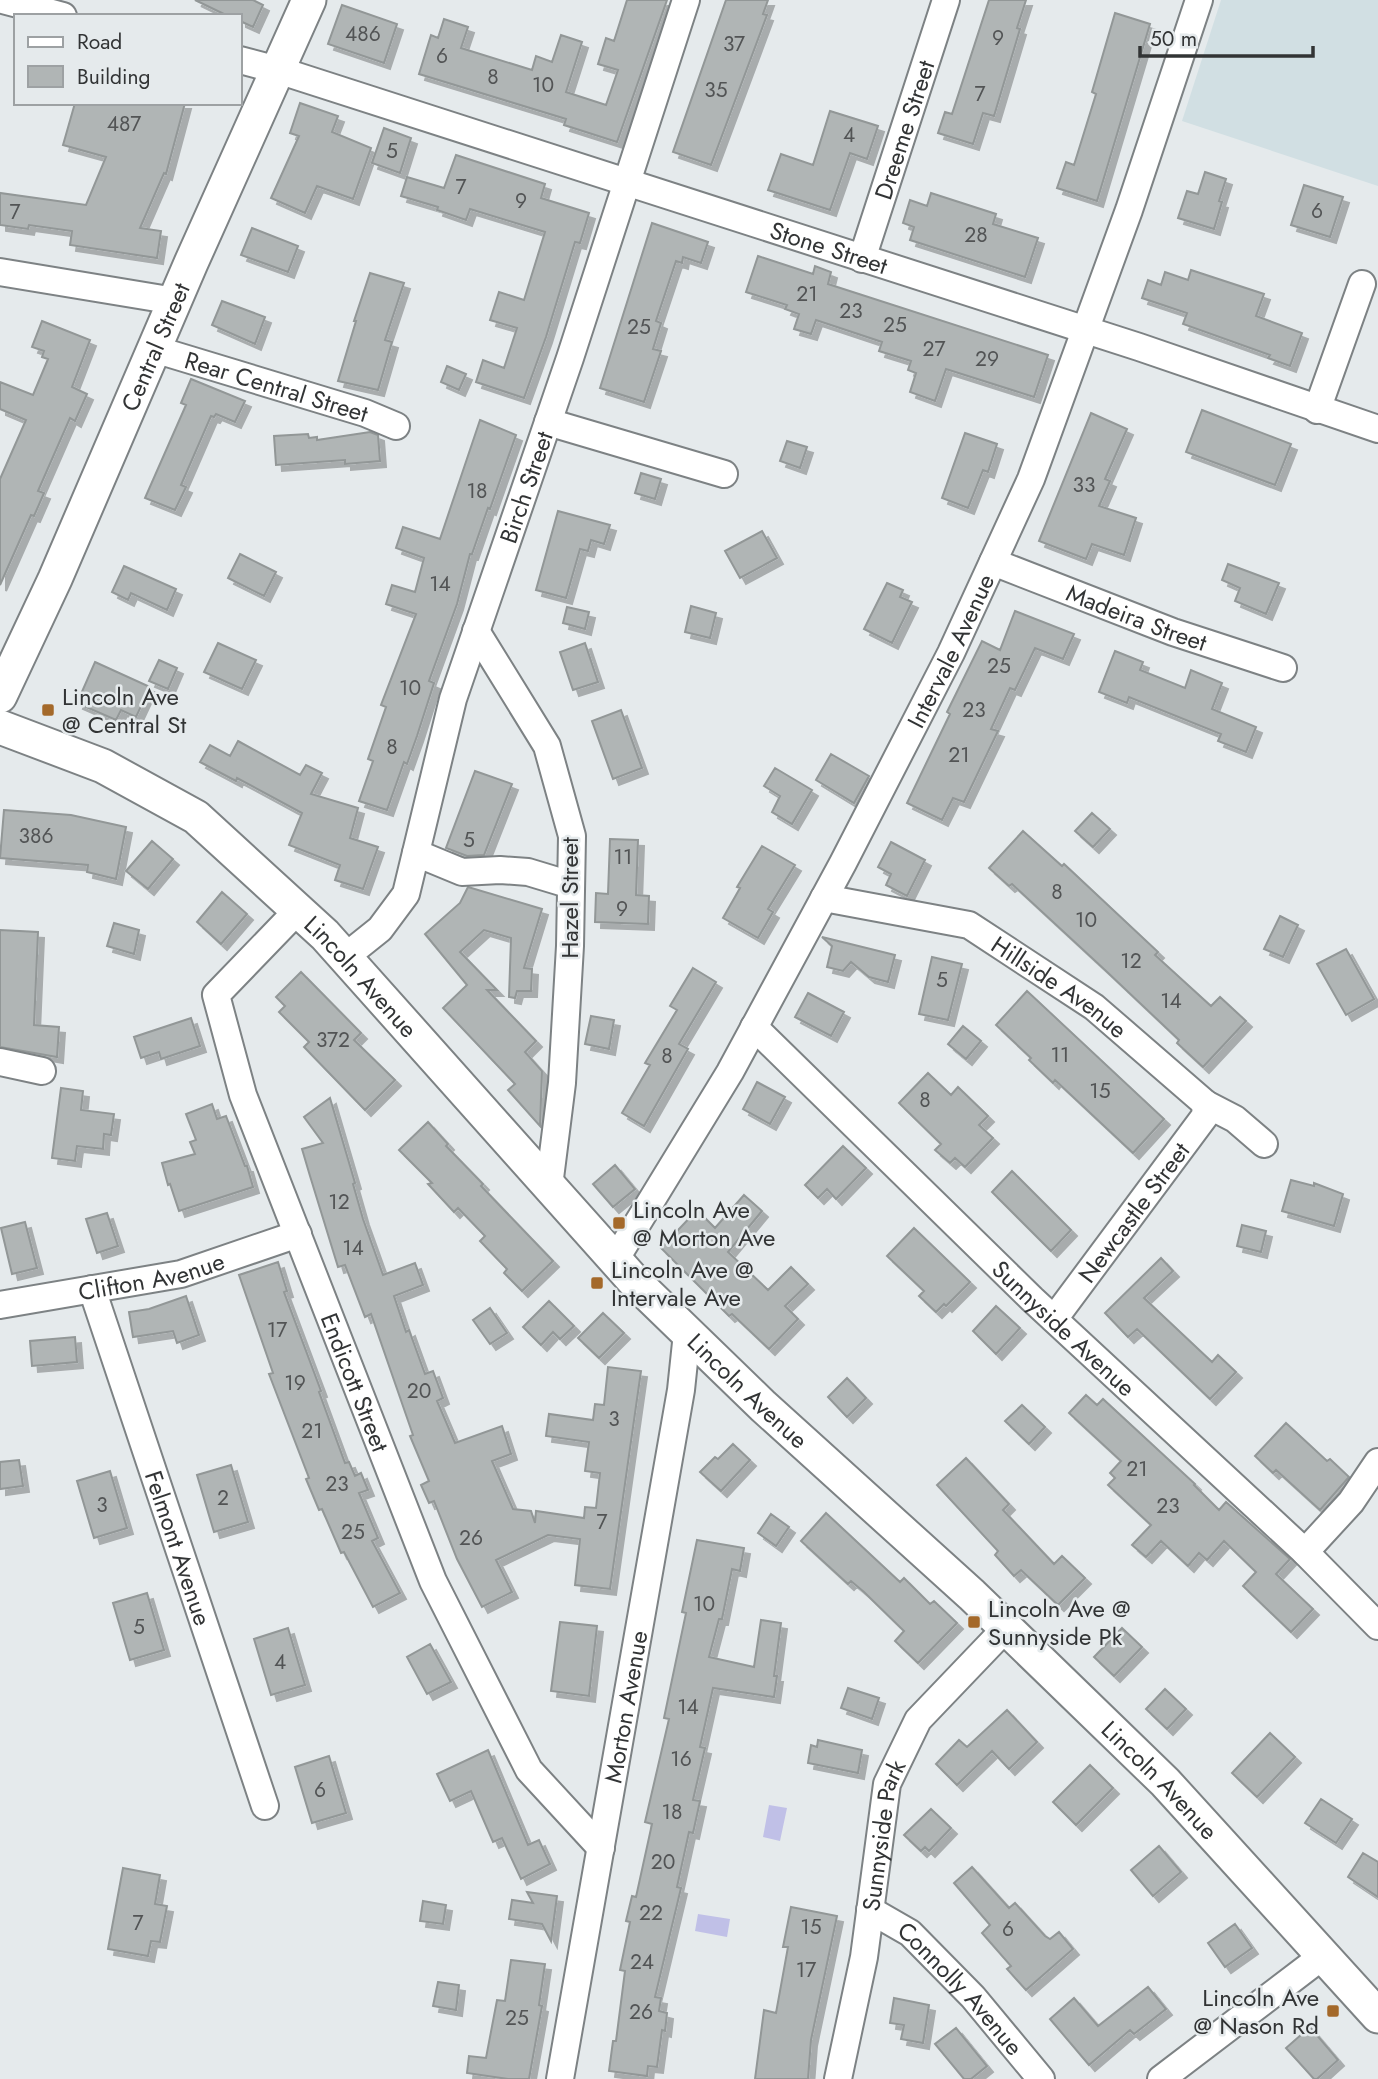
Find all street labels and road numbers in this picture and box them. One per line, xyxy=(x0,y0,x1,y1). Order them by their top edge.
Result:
street label: Dreeme Street xyxy=(865,55,943,204)
street label: Stone Street xyxy=(766,212,892,283)
street label: Central Street xyxy=(112,277,198,417)
street label: Rear Central Street xyxy=(181,342,373,431)
street label: Birch Street xyxy=(490,426,561,548)
street label: Intervale Avenue xyxy=(898,568,1003,734)
street label: Madeira Street xyxy=(1061,575,1212,659)
street label: Hazel Street xyxy=(552,837,587,959)
street label: Lincoln Avenue xyxy=(297,907,426,1045)
street label: Hillside Avenue xyxy=(985,927,1135,1046)
street label: Newcastle Street xyxy=(1069,1134,1198,1290)
street label: Clifton Avenue xyxy=(76,1243,229,1309)
street label: Sunnyside Avenue xyxy=(984,1252,1143,1404)
street label: Endicott Street xyxy=(312,1308,398,1457)
street label: Lincoln Avenue xyxy=(680,1325,816,1456)
street label: Felmont Avenue xyxy=(136,1466,221,1630)
street label: Morton Avenue xyxy=(595,1628,656,1786)
street label: Lincoln Avenue xyxy=(1094,1712,1227,1847)
street label: Sunnyside Park xyxy=(853,1753,914,1913)
street label: Connolly Avenue xyxy=(892,1912,1032,2063)

